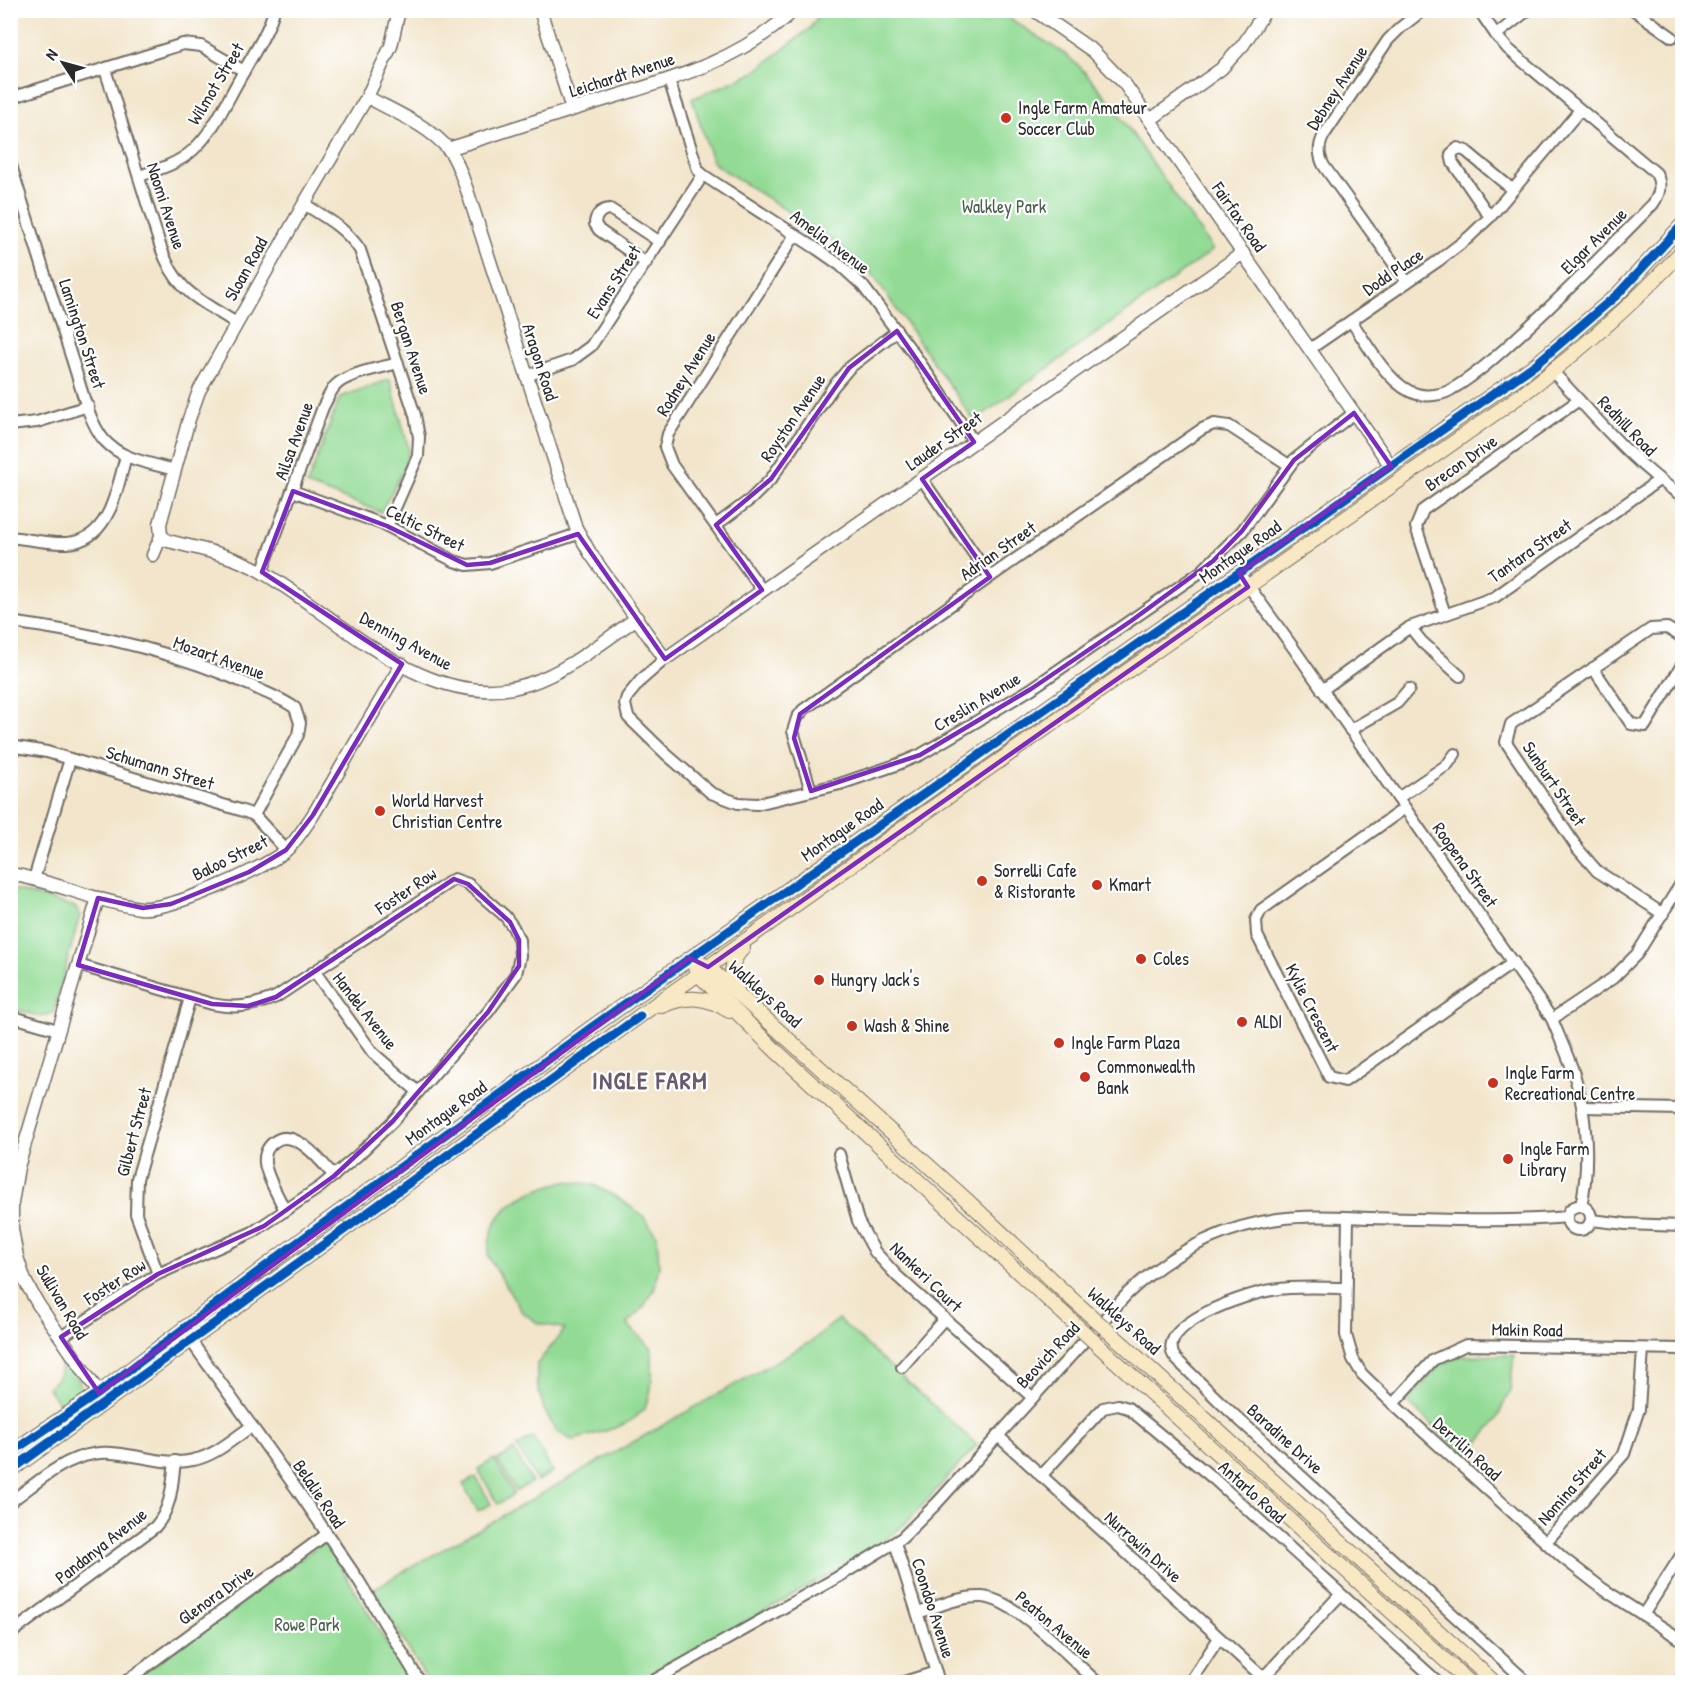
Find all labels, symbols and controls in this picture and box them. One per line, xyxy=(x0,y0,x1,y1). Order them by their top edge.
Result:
north arrow xyxy=(33,33,93,93)
street label: Wilmot Street xyxy=(181,37,250,129)
street label: Debney Avenue xyxy=(1300,41,1373,135)
text: N xyxy=(39,44,63,64)
street label: Leichardt Avenue xyxy=(566,46,678,103)
place label: Ingle Farm Amateur Soccer Club xyxy=(1018,95,1147,141)
marker: Ingle Farm Amateur Soccer Club xyxy=(999,111,1013,125)
street label: Naomi Avenue xyxy=(141,159,192,252)
street label: Fairfax Road xyxy=(1206,176,1273,257)
park label: Walkley Park xyxy=(962,194,1047,219)
street label: Elgar Avenue xyxy=(1555,202,1632,279)
street label: Amelia Avenue xyxy=(785,203,875,280)
street label: Sloan Road xyxy=(218,232,273,305)
street label: Evans Street xyxy=(580,239,647,323)
street label: Dodd Place xyxy=(1357,242,1428,301)
street label: Lamington Street xyxy=(53,276,112,393)
street label: Bergan Avenue xyxy=(385,298,438,397)
street label: Aragon Road xyxy=(516,320,565,404)
street label: Rodney Avenue xyxy=(650,327,721,421)
street label: Royston Avenue xyxy=(754,369,831,467)
street label: Redhill Road xyxy=(1592,390,1663,461)
street label: Ailsa Avenue xyxy=(268,398,319,483)
street label: Lauder Street xyxy=(900,405,988,476)
street label: Brecon Drive xyxy=(1419,428,1502,497)
street label: Celtic Street xyxy=(382,498,470,558)
street label: Tantara Street xyxy=(1483,512,1577,589)
street label: Montague Road xyxy=(1193,514,1286,589)
street label: Adrian Street xyxy=(954,515,1042,586)
street label: Denning Avenue xyxy=(356,605,457,676)
street label: Mozart Avenue xyxy=(170,629,268,686)
street label: Creslin Avenue xyxy=(928,666,1025,737)
street label: Sunburt Street xyxy=(1517,736,1592,832)
street label: Schumann Street xyxy=(103,739,218,796)
place label: World Harvest Christian Centre xyxy=(392,788,502,834)
street label: Montague Road xyxy=(795,792,888,867)
marker: World Harvest Christian Centre xyxy=(373,804,387,818)
street label: Roopena Street xyxy=(1427,817,1504,913)
street label: Baloo Street xyxy=(188,828,273,887)
place label: Sorrelli Cafe & Ristorante xyxy=(994,858,1077,904)
street label: Foster Row xyxy=(369,861,441,921)
place label: Kmart xyxy=(1109,872,1152,897)
marker: Sorrelli Cafe & Ristorante xyxy=(975,874,989,888)
marker: Kmart xyxy=(1090,878,1104,892)
place label: Coles xyxy=(1153,946,1189,971)
marker: Coles xyxy=(1134,952,1148,966)
street label: Walkleys Road xyxy=(723,954,807,1033)
street label: Kylie Crescent xyxy=(1279,959,1346,1057)
street label: Handel Avenue xyxy=(327,967,404,1055)
place label: Hungry Jack's xyxy=(831,967,920,992)
marker: Hungry Jack's xyxy=(812,973,826,987)
place label: ALDI xyxy=(1254,1009,1282,1034)
place label: Wash & Shine xyxy=(864,1013,950,1038)
marker: ALDI xyxy=(1235,1015,1249,1029)
marker: Wash & Shine xyxy=(845,1019,859,1033)
place label: Ingle Farm Plaza xyxy=(1071,1030,1180,1055)
marker: Ingle Farm Plaza xyxy=(1052,1036,1066,1050)
place label: Commonwealth Bank xyxy=(1097,1054,1196,1100)
place label: Ingle Farm Recreational Centre xyxy=(1505,1060,1636,1106)
district label: INGLE FARM xyxy=(592,1064,708,1096)
marker: Commonwealth Bank xyxy=(1078,1070,1092,1084)
street label: Montague Road xyxy=(400,1074,492,1151)
marker: Ingle Farm Recreational Centre xyxy=(1486,1076,1500,1090)
street label: Gilbert Street xyxy=(110,1084,158,1179)
place label: Ingle Farm Library xyxy=(1520,1136,1589,1182)
marker: Ingle Farm Library xyxy=(1501,1152,1515,1166)
street label: Nankeri Court xyxy=(885,1236,969,1318)
street label: Foster Row xyxy=(78,1252,151,1311)
street label: Sullivan Road xyxy=(30,1260,95,1344)
street label: Walkleys Road xyxy=(1082,1281,1166,1360)
street label: Beovich Road xyxy=(1010,1316,1085,1394)
street label: Makin Road xyxy=(1491,1316,1563,1343)
street label: Baradine Drive xyxy=(1242,1398,1329,1480)
street label: Derrilin Road xyxy=(1428,1411,1507,1486)
street label: Nomina Street xyxy=(1531,1442,1613,1530)
street label: Belalie Road xyxy=(287,1454,352,1533)
street label: Antarlo Road xyxy=(1213,1455,1291,1529)
street label: Pandanya Avenue xyxy=(49,1502,152,1589)
street label: Nurrowin Drive xyxy=(1099,1505,1188,1588)
street label: Coondoo Avenue xyxy=(906,1555,961,1661)
street label: Glenora Drive xyxy=(173,1559,259,1631)
street label: Peaton Avenue xyxy=(1010,1585,1098,1664)
park label: Rowe Park xyxy=(274,1612,340,1637)

